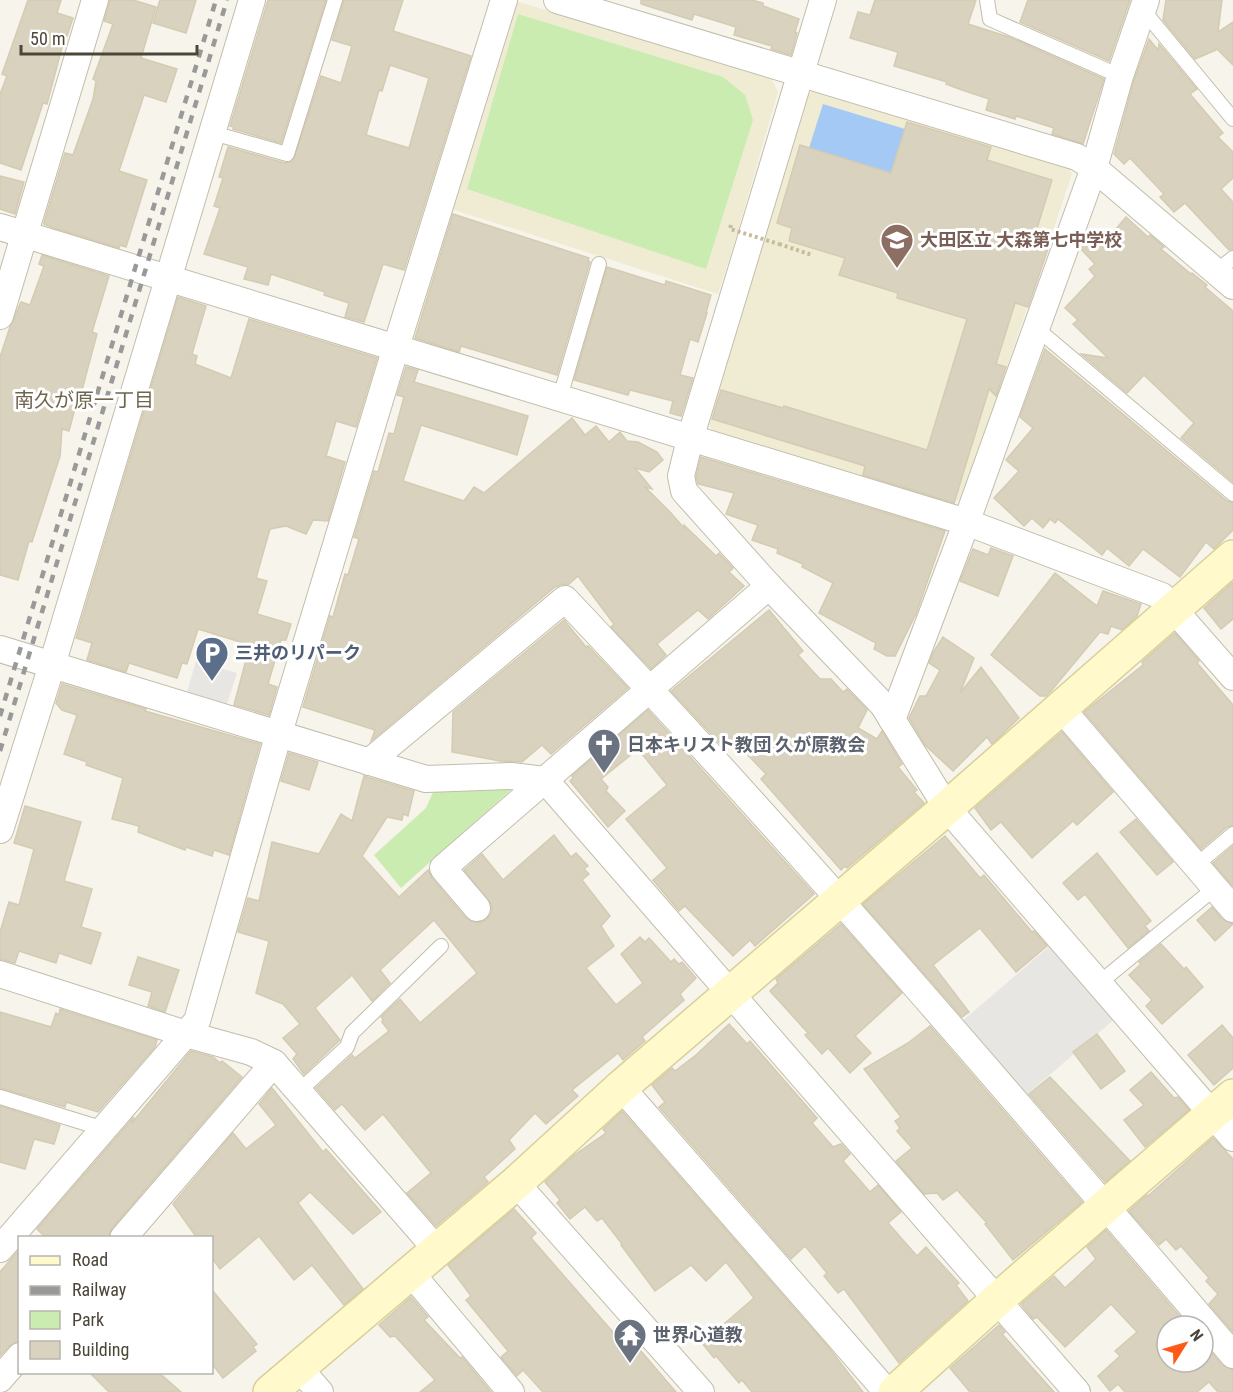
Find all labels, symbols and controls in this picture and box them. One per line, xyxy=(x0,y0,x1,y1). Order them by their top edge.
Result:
scale bar xyxy=(21,18,196,56)
text: 50 m xyxy=(30,28,65,49)
school or university icon: 大田区立 大森第七中学校 xyxy=(879,222,915,269)
place label: 大田区立 大森第七中学校 xyxy=(920,229,1122,250)
district label: 南久が原一丁目 xyxy=(14,388,154,412)
parking icon: 三井のリパーク xyxy=(194,635,230,682)
place label: 三井のリパーク xyxy=(235,642,361,663)
church icon: 日本キリスト教団 久が原教会 xyxy=(586,727,622,774)
place label: 日本キリスト教団 久が原教会 xyxy=(627,734,865,755)
legend xyxy=(18,1236,213,1374)
text: Road xyxy=(72,1249,108,1270)
text: Railway xyxy=(72,1279,127,1300)
text: Park xyxy=(72,1309,104,1330)
north arrow xyxy=(1155,1314,1215,1374)
temple icon: 世界心道教 xyxy=(612,1317,648,1364)
place label: 世界心道教 xyxy=(653,1324,743,1345)
text: N xyxy=(1186,1326,1207,1345)
text: Building xyxy=(72,1339,129,1360)

